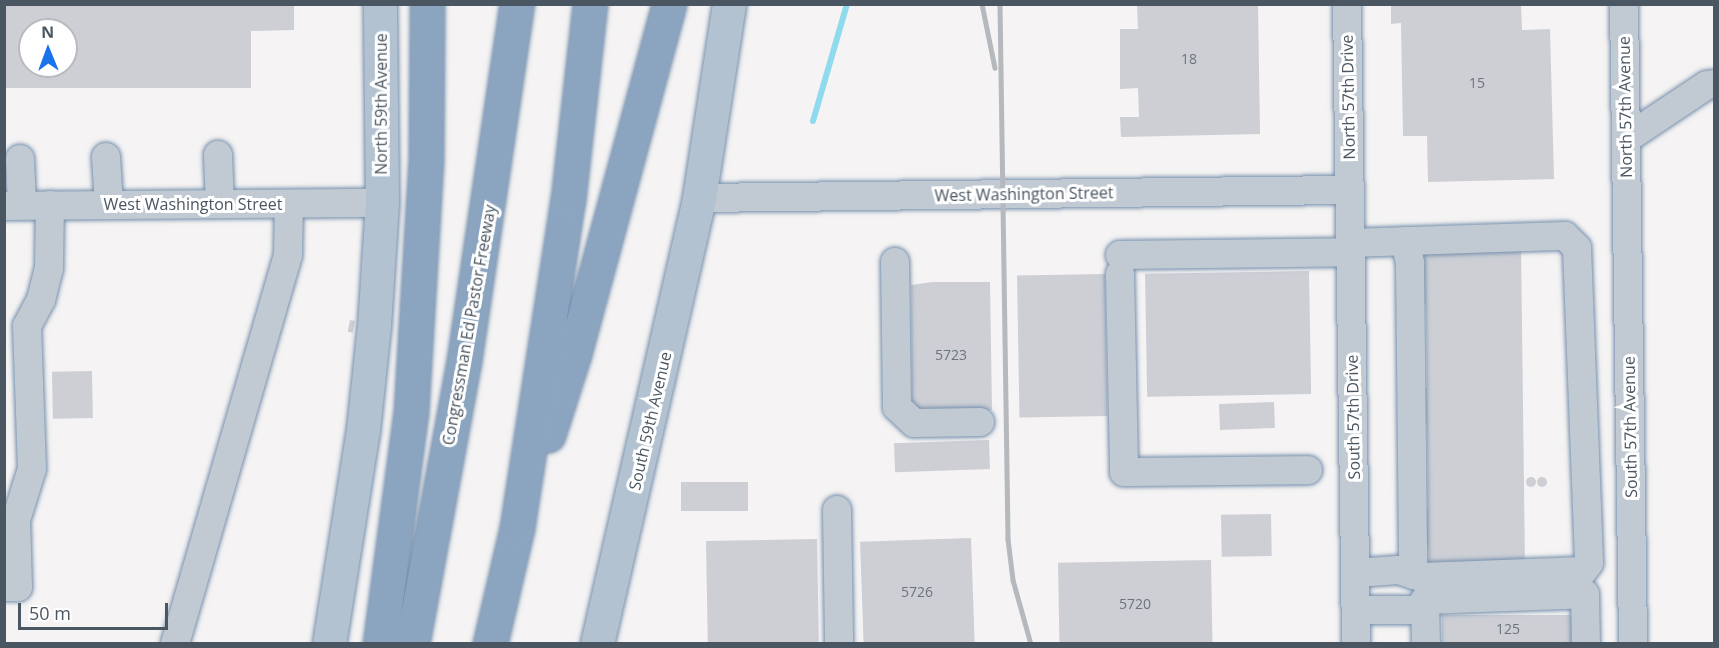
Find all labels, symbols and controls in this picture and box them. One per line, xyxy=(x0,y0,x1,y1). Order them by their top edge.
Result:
north arrow xyxy=(18,18,78,78)
text: N xyxy=(41,21,54,43)
street label: North 59th Avenue xyxy=(371,33,391,175)
street label: North 57th Drive xyxy=(1337,34,1359,160)
street label: North 57th Avenue xyxy=(1614,36,1636,178)
house number: 18 xyxy=(1181,51,1197,67)
house number: 15 xyxy=(1469,75,1485,91)
street label: West Washington Street xyxy=(934,183,1114,205)
street label: West Washington Street xyxy=(104,194,282,214)
street label: Congressman Ed Pastor Freeway xyxy=(438,203,500,447)
house number: 5723 xyxy=(935,347,967,363)
street label: South 59th Avenue xyxy=(625,350,675,492)
street label: South 57th Drive xyxy=(1342,354,1364,480)
street label: South 57th Avenue xyxy=(1619,356,1641,498)
house number: 5726 xyxy=(901,584,933,600)
scale bar xyxy=(21,591,171,629)
house number: 5720 xyxy=(1119,596,1151,612)
text: 50 m xyxy=(29,601,71,625)
house number: 125 xyxy=(1496,621,1520,637)

